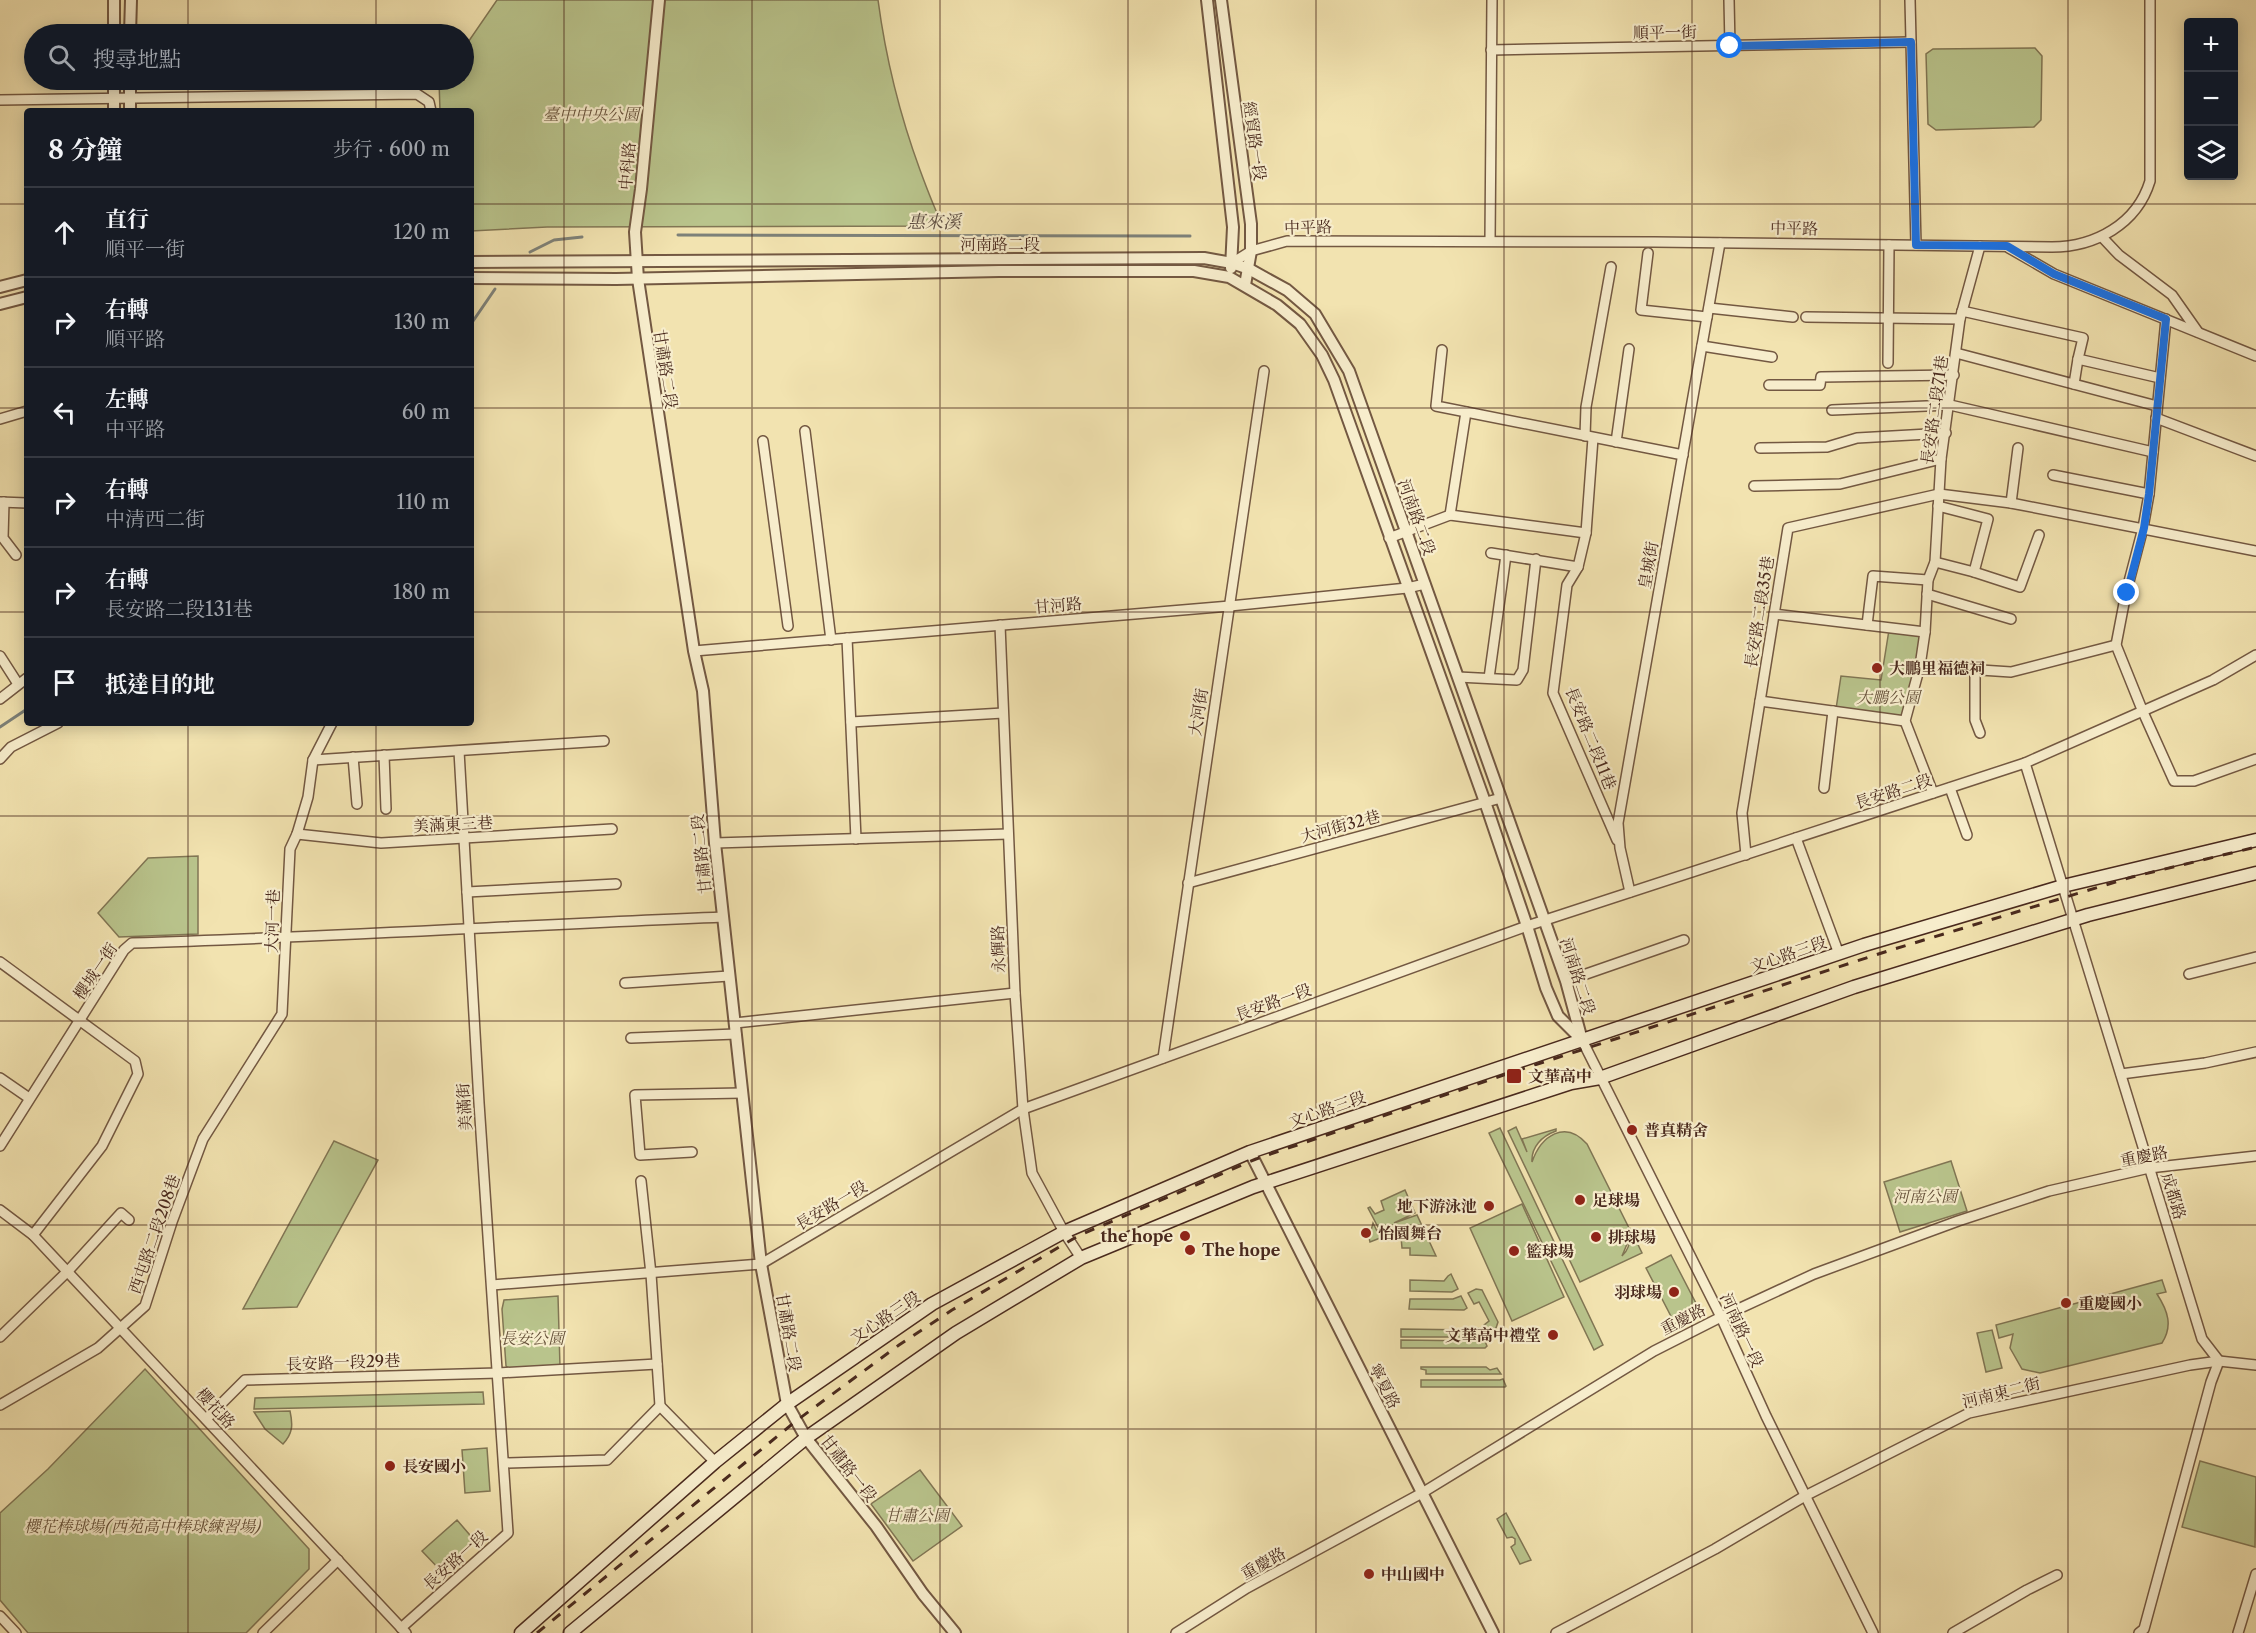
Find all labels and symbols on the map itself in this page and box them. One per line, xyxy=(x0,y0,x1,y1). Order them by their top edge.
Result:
street label: 順平一街 xyxy=(1633,21,1697,43)
route start xyxy=(1716,32,1742,58)
street label: 經貿路一段 xyxy=(1240,100,1270,182)
park label: 臺中中央公園 xyxy=(543,104,642,124)
street label: 中科路 xyxy=(615,141,639,191)
water label: 惠來溪 xyxy=(907,211,963,233)
street label: 中平路 xyxy=(1284,216,1332,238)
street label: 中平路 xyxy=(1770,218,1818,238)
street label: 河南路二段 xyxy=(960,234,1040,254)
street label: 甘肅路二段 xyxy=(650,328,682,410)
street label: 長安路二段71巷 xyxy=(1916,354,1952,466)
street label: 河南路二段 xyxy=(1394,476,1440,558)
street label: 皇城街 xyxy=(1634,540,1662,590)
street label: 長安路二段35巷 xyxy=(1740,554,1778,670)
route end xyxy=(2113,579,2139,605)
street label: 甘河路 xyxy=(1033,593,1083,617)
place label: 大鵬里福德祠 xyxy=(1889,658,1985,678)
marker: 大鵬里福德祠 xyxy=(1870,661,1884,675)
street label: 長安路二段11巷 xyxy=(1561,684,1621,792)
street label: 大河街 xyxy=(1184,687,1212,737)
park label: 大鵬公園 xyxy=(1856,687,1923,707)
street label: 長安路二段 xyxy=(1852,769,1934,813)
street label: 大河街32巷 xyxy=(1298,806,1382,846)
street label: 美滿東三巷 xyxy=(413,812,493,836)
street label: 甘肅路二段 xyxy=(687,813,715,895)
street label: 大河一巷 xyxy=(261,889,283,953)
street label: 永輝路 xyxy=(987,925,1009,973)
street label: 文心路三段 xyxy=(1747,932,1829,976)
street label: 河南路二段 xyxy=(1556,935,1600,1017)
street label: 櫻城一街 xyxy=(69,939,121,1003)
street label: 長安路一段 xyxy=(1232,979,1314,1025)
place label: 文華高中 xyxy=(1528,1066,1592,1086)
marker: 文華高中 xyxy=(1505,1067,1523,1085)
street label: 美滿街 xyxy=(452,1082,476,1132)
street label: 文心路三段 xyxy=(1286,1087,1368,1131)
place label: 普真精舍 xyxy=(1644,1120,1708,1140)
marker: 普真精舍 xyxy=(1625,1123,1639,1137)
street label: 重慶路 xyxy=(2119,1142,2169,1170)
street label: 成都路 xyxy=(2157,1170,2191,1222)
street label: 西屯路二段208巷 xyxy=(124,1172,184,1296)
street label: 長安路一段 xyxy=(792,1176,870,1234)
park label: 河南公園 xyxy=(1893,1186,1960,1206)
place label: 足球場 xyxy=(1592,1190,1640,1210)
marker: 足球場 xyxy=(1573,1193,1587,1207)
place label: 地下游泳池 xyxy=(1397,1196,1477,1216)
marker: 地下游泳池 xyxy=(1482,1199,1496,1213)
place label: 怡園舞台 xyxy=(1378,1223,1442,1243)
place label: the hope xyxy=(1101,1226,1173,1246)
marker: 怡園舞台 xyxy=(1359,1226,1373,1240)
place label: 排球場 xyxy=(1608,1227,1656,1247)
marker: the hope xyxy=(1178,1229,1192,1243)
marker: 排球場 xyxy=(1589,1230,1603,1244)
place label: The hope xyxy=(1202,1240,1281,1260)
place label: 籃球場 xyxy=(1526,1241,1574,1261)
marker: The hope xyxy=(1183,1243,1197,1257)
marker: 籃球場 xyxy=(1507,1244,1521,1258)
place label: 羽球場 xyxy=(1614,1282,1662,1302)
marker: 羽球場 xyxy=(1667,1285,1681,1299)
street label: 文心路三段 xyxy=(846,1286,924,1348)
street label: 河南路一段 xyxy=(1716,1290,1768,1370)
street label: 甘肅路二段 xyxy=(772,1291,806,1373)
place label: 重慶國小 xyxy=(2078,1293,2142,1313)
marker: 重慶國小 xyxy=(2059,1296,2073,1310)
street label: 重慶路 xyxy=(1657,1299,1709,1339)
place label: 文華高中禮堂 xyxy=(1445,1325,1541,1345)
park label: 長安公園 xyxy=(500,1328,567,1348)
marker: 文華高中禮堂 xyxy=(1546,1328,1560,1342)
street label: 長安路一段29巷 xyxy=(285,1350,401,1374)
street label: 寧夏路 xyxy=(1365,1360,1405,1412)
street label: 河南東二街 xyxy=(1960,1373,2042,1411)
street label: 櫻花路 xyxy=(192,1384,240,1432)
street label: 甘肅路一段 xyxy=(816,1430,882,1506)
place label: 長安國小 xyxy=(402,1456,466,1476)
marker: 長安國小 xyxy=(383,1459,397,1473)
park label: 甘肅公園 xyxy=(885,1505,952,1525)
park label: 櫻花棒球場(西苑高中棒球練習場) xyxy=(24,1516,262,1536)
street label: 長安路一段 xyxy=(419,1526,491,1594)
street label: 重慶路 xyxy=(1237,1543,1289,1583)
place label: 中山國中 xyxy=(1381,1564,1445,1584)
marker: 中山國中 xyxy=(1362,1567,1376,1581)

